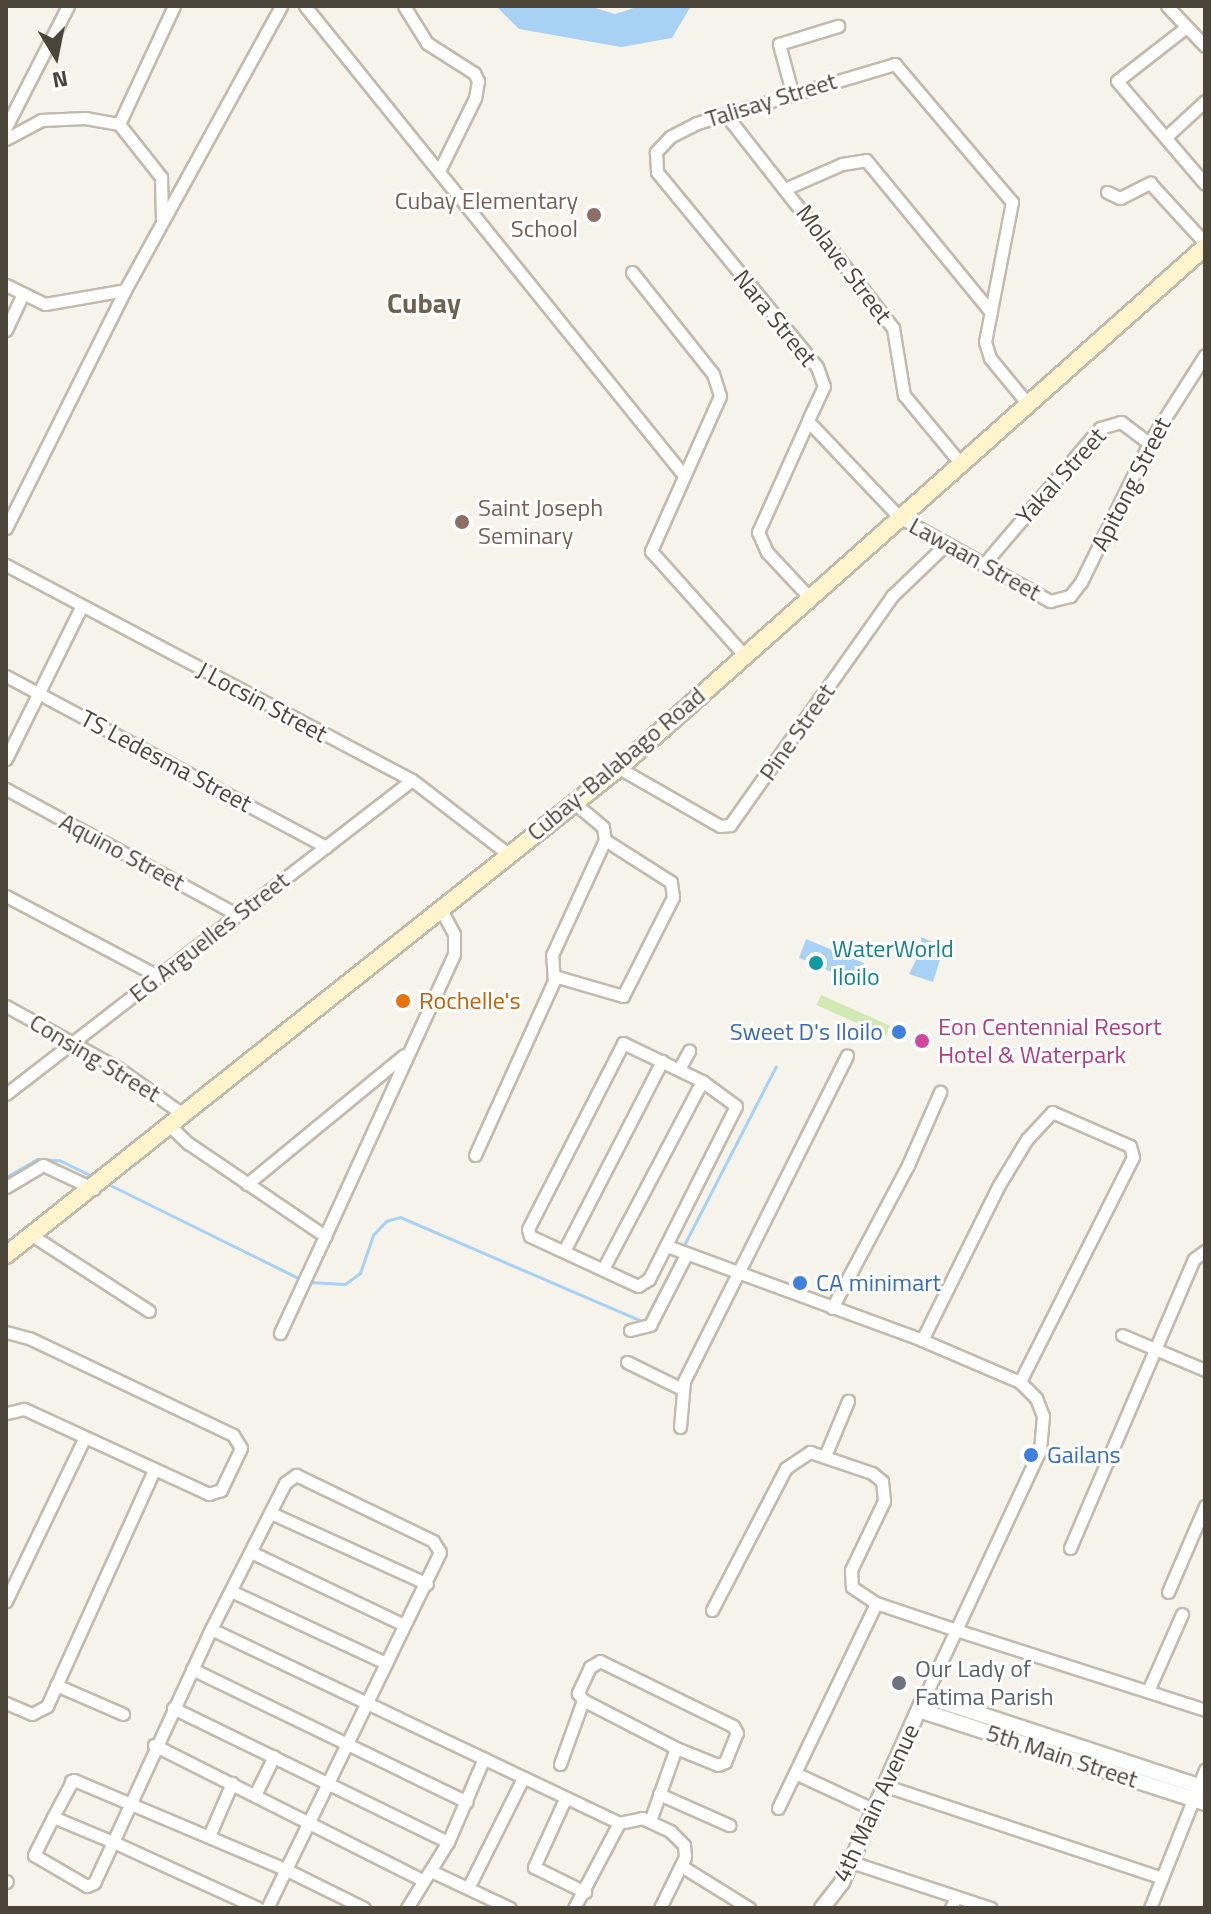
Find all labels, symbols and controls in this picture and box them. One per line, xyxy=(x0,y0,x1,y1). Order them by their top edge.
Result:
north arrow xyxy=(16,16,96,96)
text: N xyxy=(50,62,71,98)
street label: Talisay Street xyxy=(702,66,840,134)
place label: Cubay Elementary School xyxy=(395,187,578,243)
street label: Molave Street xyxy=(790,199,898,329)
marker: Cubay Elementary School xyxy=(585,206,603,224)
street label: Nara Street xyxy=(727,264,823,372)
district label: Cubay xyxy=(387,286,461,320)
street label: Apitong Street xyxy=(1085,413,1177,555)
street label: Yakal Street xyxy=(1010,422,1112,530)
place label: Saint Joseph Seminary xyxy=(478,494,603,550)
street label: Lawaan Street xyxy=(904,511,1046,607)
marker: Saint Joseph Seminary xyxy=(453,513,471,531)
street label: J Locsin Street xyxy=(192,656,332,748)
street label: Pine Street xyxy=(753,678,841,786)
street label: Cubay-Balabago Road xyxy=(521,681,711,847)
street label: TS Ledesma Street xyxy=(76,704,256,818)
street label: Aquino Street xyxy=(55,807,189,897)
street label: EG Arguelles Street xyxy=(124,866,294,1008)
place label: WaterWorld Iloilo xyxy=(832,935,954,991)
marker: WaterWorld Iloilo xyxy=(807,954,825,972)
place label: Rochelle's xyxy=(419,987,521,1015)
marker: Rochelle's xyxy=(394,992,412,1010)
street label: Consing Street xyxy=(25,1008,165,1108)
place label: Eon Centennial Resort Hotel & Waterpark xyxy=(938,1013,1161,1069)
place label: Sweet D's Iloilo xyxy=(730,1018,883,1046)
marker: Sweet D's Iloilo xyxy=(890,1023,908,1041)
marker: Eon Centennial Resort Hotel & Waterpark xyxy=(913,1032,931,1050)
place label: CA minimart xyxy=(816,1269,941,1297)
marker: CA minimart xyxy=(791,1274,809,1292)
place label: Gailans xyxy=(1047,1441,1121,1469)
marker: Gailans xyxy=(1022,1446,1040,1464)
place label: Our Lady of Fatima Parish xyxy=(915,1655,1054,1711)
marker: Our Lady of Fatima Parish xyxy=(890,1674,908,1692)
street label: 5th Main Street xyxy=(983,1718,1141,1794)
street label: 4th Main Avenue xyxy=(827,1720,925,1886)

